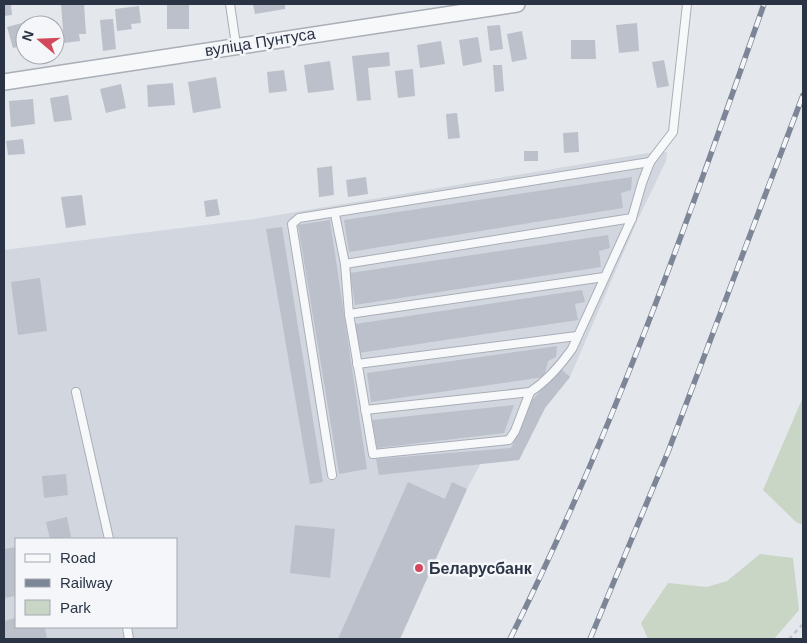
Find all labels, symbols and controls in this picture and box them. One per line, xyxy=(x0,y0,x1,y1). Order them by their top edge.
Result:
north arrow xyxy=(15,15,65,65)
street label: вуліца Пунтуса xyxy=(203,25,317,59)
text: N xyxy=(18,28,37,43)
legend xyxy=(15,538,178,628)
text: Road xyxy=(60,549,96,566)
place label: Беларусбанк xyxy=(429,560,533,577)
marker: Беларусбанк xyxy=(413,562,425,574)
text: Railway xyxy=(60,574,113,591)
text: Park xyxy=(60,599,91,616)

